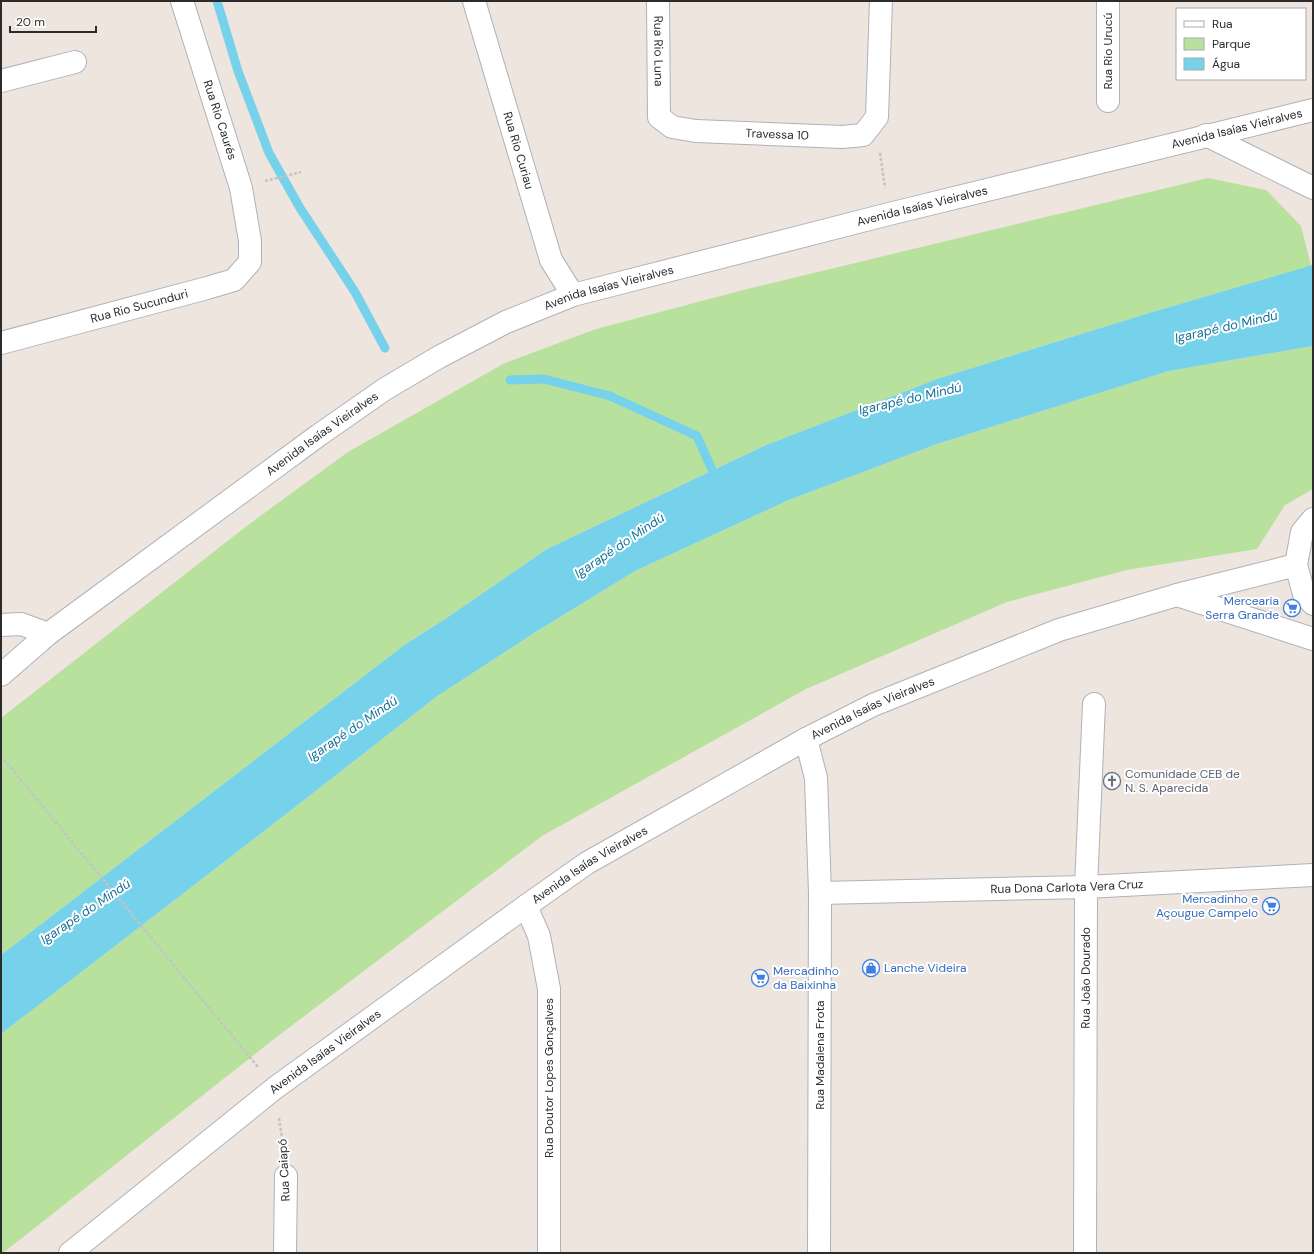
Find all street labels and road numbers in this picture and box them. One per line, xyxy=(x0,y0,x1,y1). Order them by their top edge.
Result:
street label: Rua Rio Urucú xyxy=(1100,12,1116,89)
street label: Rua Rio Luna xyxy=(650,16,667,86)
street label: Rua Rio Caurés xyxy=(200,78,240,162)
street label: Avenida Isaías Vieiralves xyxy=(1170,105,1304,152)
street label: Rua Rio Curiau xyxy=(499,110,538,191)
street label: Travessa 10 xyxy=(745,125,809,144)
street label: Avenida Isaías Vieiralves xyxy=(855,182,989,230)
street label: Avenida Isaías Vieiralves xyxy=(541,262,675,314)
street label: Rua Rio Sucunduri xyxy=(89,285,190,327)
street label: Avenida Isaías Vieiralves xyxy=(263,388,381,479)
street label: Avenida Isaías Vieiralves xyxy=(808,673,937,743)
street label: Avenida Isaías Vieiralves xyxy=(528,822,650,908)
street label: Rua Dona Carlota Vera Cruz xyxy=(990,876,1144,897)
street label: Rua João Dourado xyxy=(1078,927,1094,1029)
street label: Rua Doutor Lopes Gonçalves xyxy=(541,998,557,1158)
street label: Rua Madalena Frota xyxy=(812,1000,828,1110)
street label: Avenida Isaías Vieiralves xyxy=(266,1006,384,1098)
street label: Rua Caiapó xyxy=(274,1138,294,1202)

